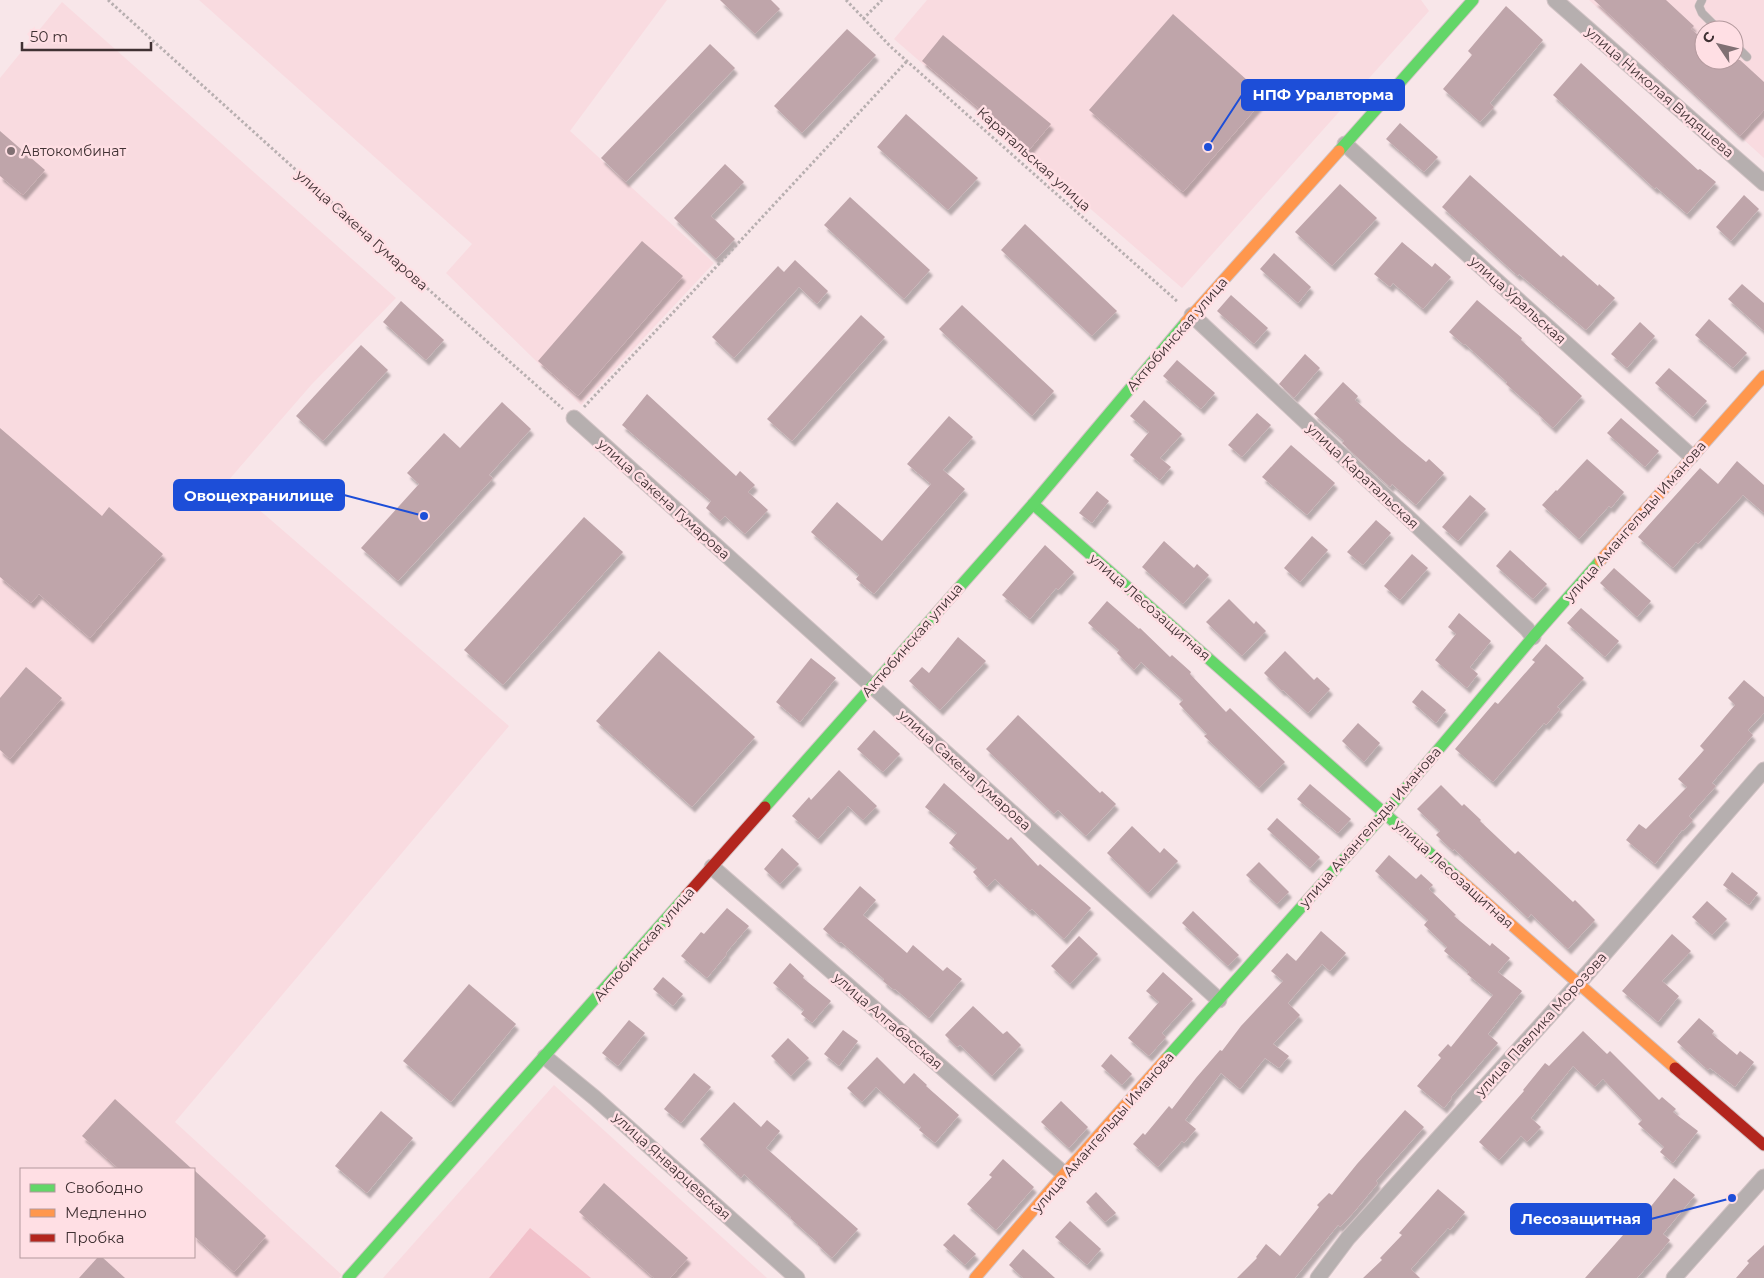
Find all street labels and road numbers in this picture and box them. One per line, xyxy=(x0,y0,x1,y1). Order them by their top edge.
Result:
street label: улица Николая Видяшева xyxy=(1581,22,1738,161)
street label: Каратальская улица xyxy=(973,103,1095,215)
street label: улица Сакена Гумарова xyxy=(291,165,432,294)
street label: улица Уральская xyxy=(1465,251,1570,348)
street label: Актюбинская улица xyxy=(1123,273,1231,395)
street label: улица Каратальская xyxy=(1302,419,1423,533)
street label: улица Сакена Гумарова xyxy=(593,434,734,563)
street label: улица Амангельды Иманова xyxy=(1560,437,1710,606)
street label: улица Лесозащитная xyxy=(1085,549,1214,665)
street label: Актюбинская улица xyxy=(858,579,966,701)
street label: улица Сакена Гумарова xyxy=(894,705,1035,834)
street label: улица Амангельды Иманова xyxy=(1295,743,1445,912)
street label: улица Лесозащитная xyxy=(1390,815,1517,932)
street label: Актюбинская улица xyxy=(590,883,698,1005)
street label: улица Павлика Морозова xyxy=(1471,948,1611,1101)
street label: улица Алгабасская xyxy=(829,968,946,1073)
street label: улица Амангельды Иманова xyxy=(1028,1048,1178,1217)
street label: улица Январцевская xyxy=(609,1108,735,1224)

